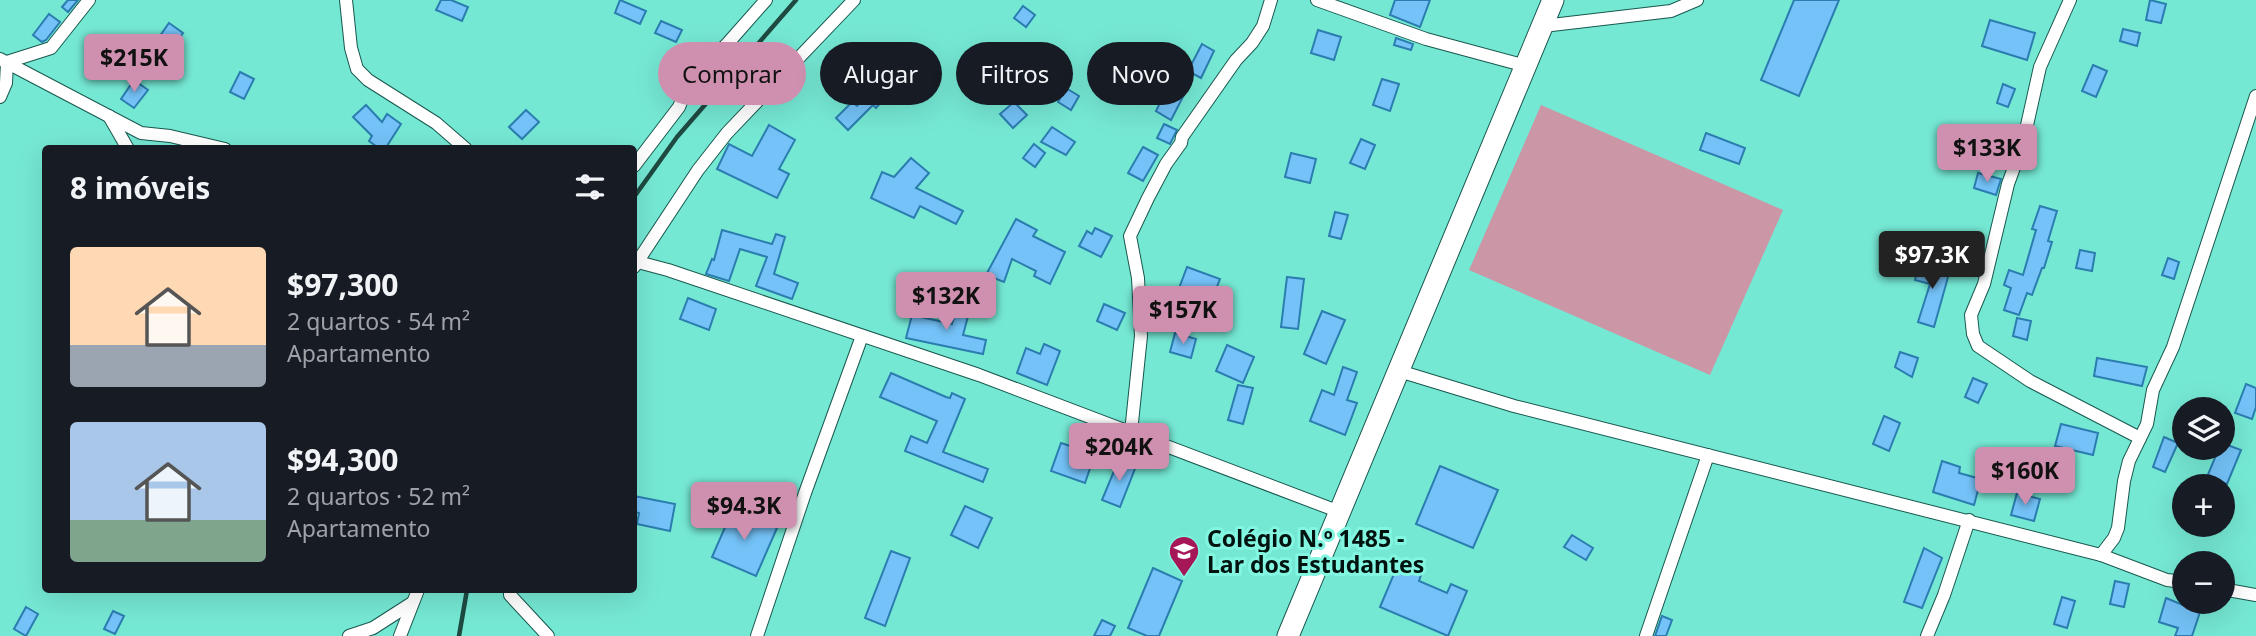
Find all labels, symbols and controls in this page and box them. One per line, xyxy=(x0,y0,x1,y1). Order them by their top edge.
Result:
pin: $215K xyxy=(85,34,183,94)
text: $215K xyxy=(100,41,168,73)
chip: Comprar xyxy=(658,42,806,105)
chip: Alugar xyxy=(820,42,942,105)
chip: Filtros xyxy=(956,42,1073,105)
chip: Novo xyxy=(1087,42,1194,105)
pin: $133K xyxy=(1938,124,2036,184)
text: $133K xyxy=(1953,131,2021,163)
text: 8 imóveis xyxy=(70,167,210,208)
icon: filters xyxy=(571,168,609,206)
pin: $97.3K xyxy=(1875,232,1989,291)
text: $97.3K xyxy=(1895,238,1969,270)
text: $97,300 xyxy=(287,264,399,305)
pin: $132K xyxy=(897,272,995,332)
icon: home xyxy=(126,275,210,359)
text: $132K xyxy=(912,279,980,311)
pin: $157K xyxy=(1134,286,1232,346)
text: $157K xyxy=(1149,293,1217,325)
text: 2 quartos · 54 m² xyxy=(287,305,470,337)
text: Apartamento xyxy=(287,337,430,369)
map controls xyxy=(2172,397,2235,614)
button: layers xyxy=(2172,397,2235,460)
pin: $204K xyxy=(1070,424,1168,483)
text: $204K xyxy=(1085,430,1153,462)
text: $94,300 xyxy=(287,439,399,480)
pin: $160K xyxy=(1976,448,2074,507)
icon: home xyxy=(126,450,210,534)
text: $160K xyxy=(1991,454,2059,486)
button: + xyxy=(2172,474,2235,537)
text: 2 quartos · 52 m² xyxy=(287,480,470,512)
pin: $94.3K xyxy=(687,482,801,542)
text: $94.3K xyxy=(707,489,781,521)
text: Apartamento xyxy=(287,512,430,544)
place label: Colégio N.º 1485 - Lar dos Estudantes xyxy=(1207,522,1424,580)
school or university icon: Colégio N.º 1485 - Lar dos Estudantes xyxy=(1167,534,1201,578)
button: − xyxy=(2172,551,2235,614)

